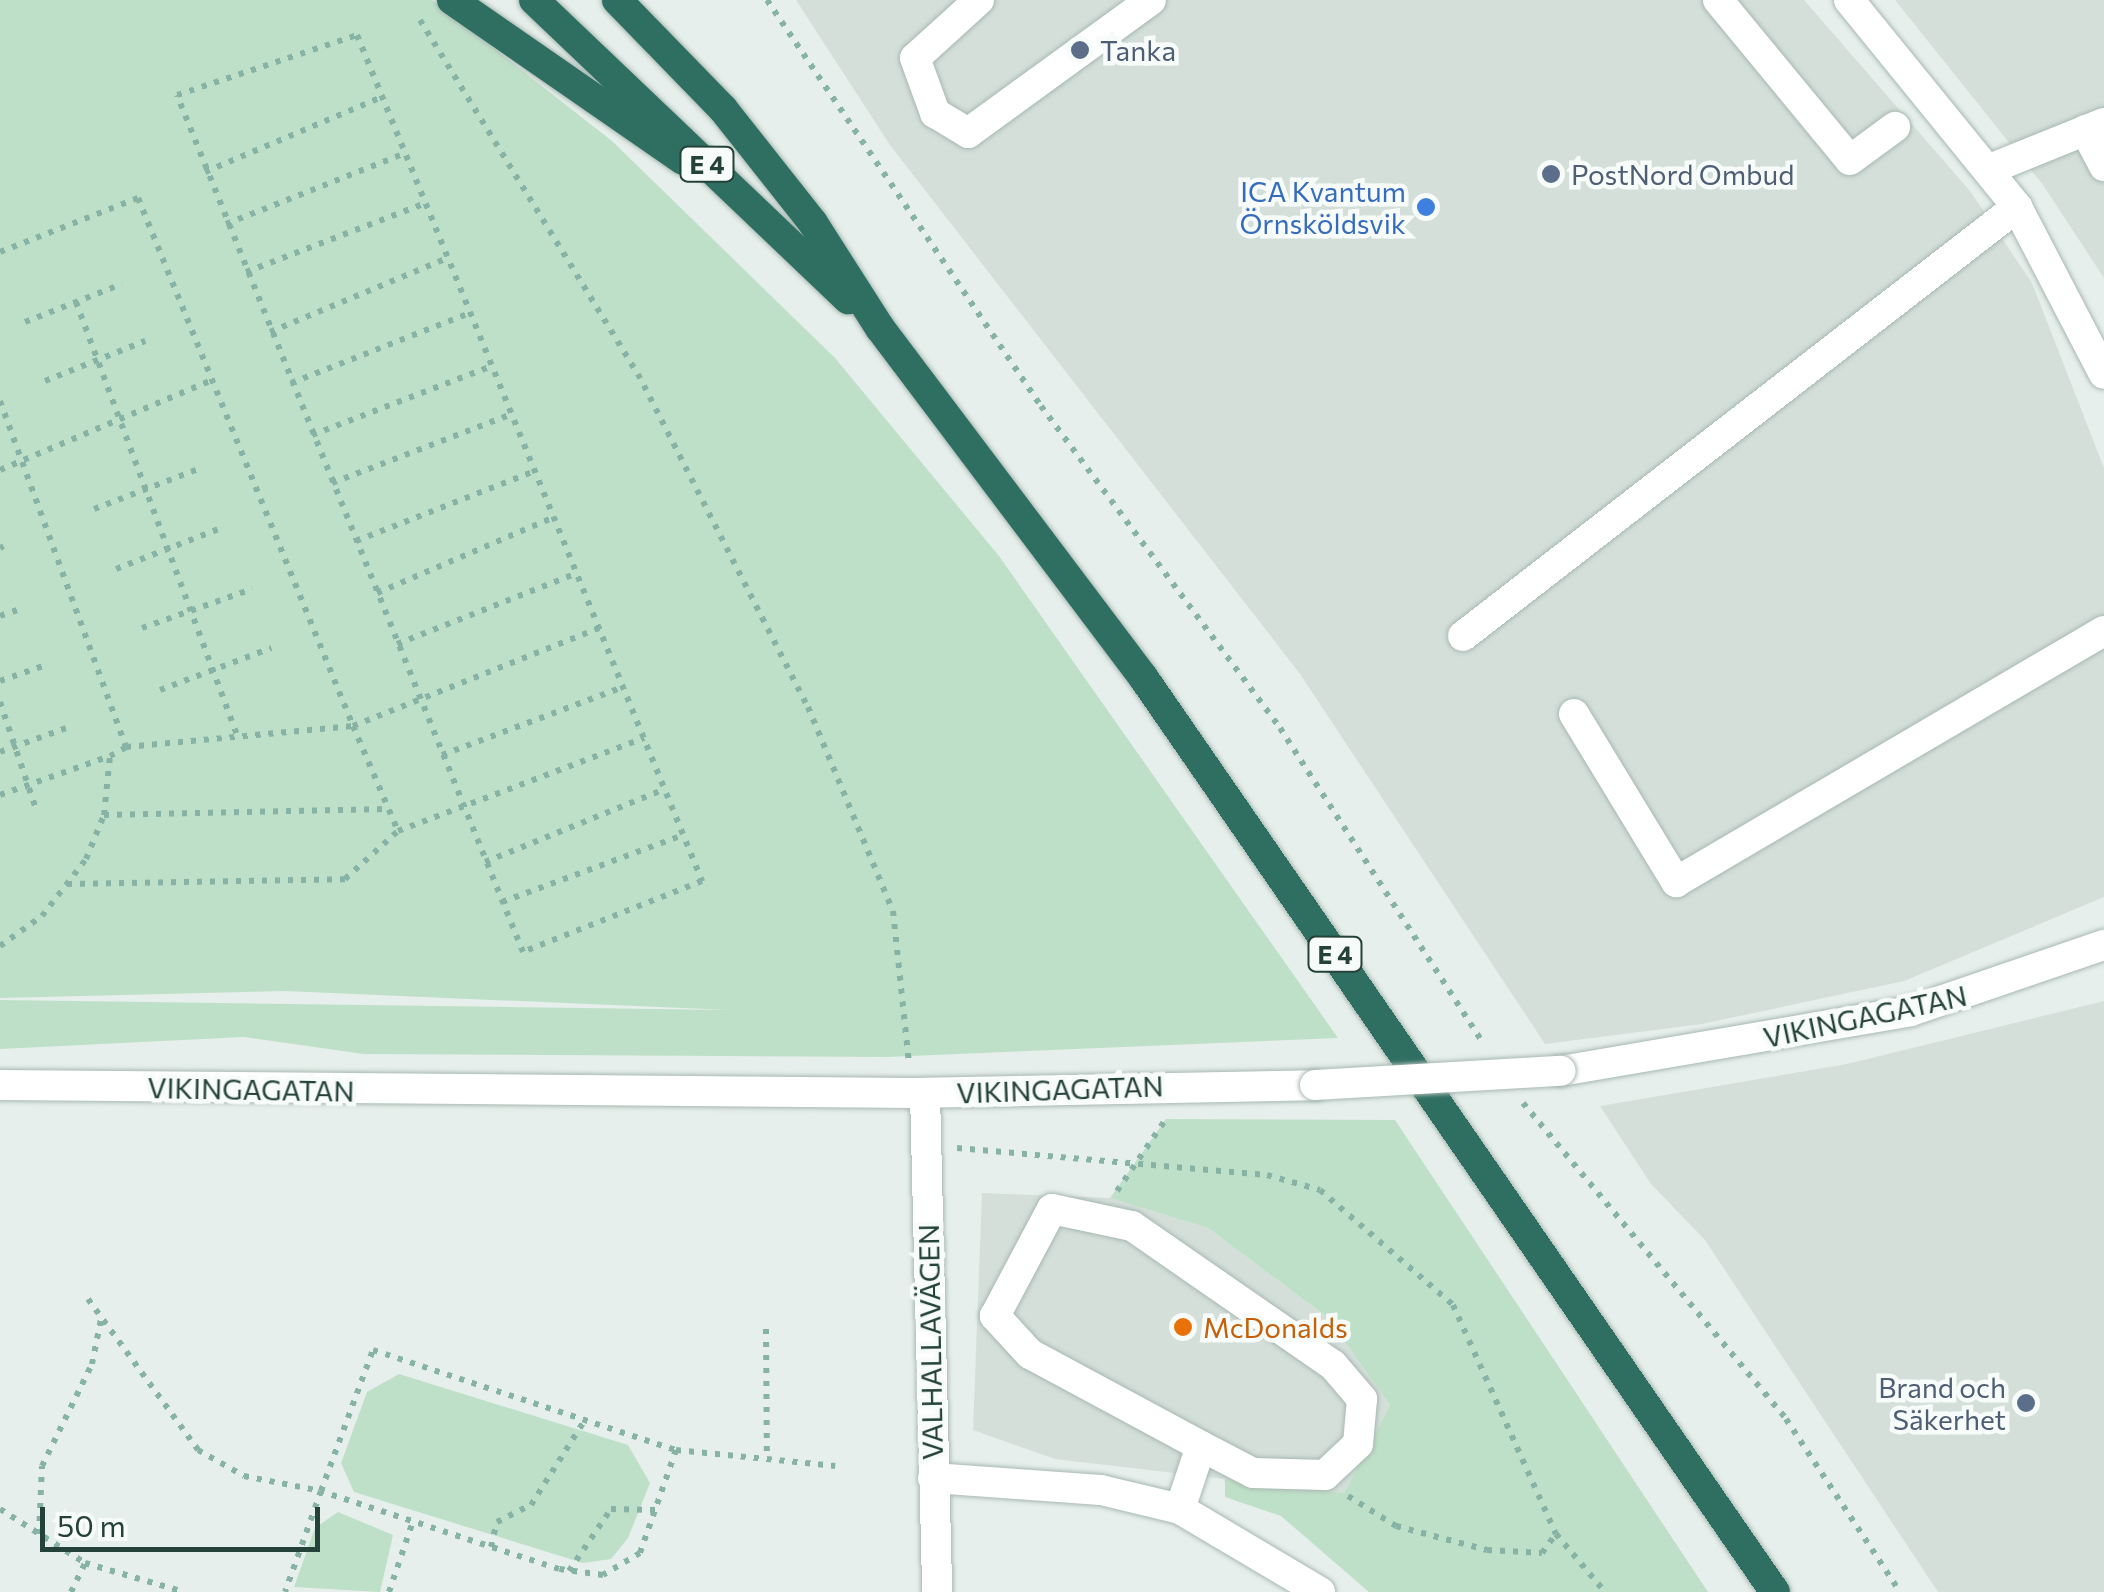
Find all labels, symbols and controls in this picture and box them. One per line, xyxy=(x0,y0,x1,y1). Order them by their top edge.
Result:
place label: Tanka xyxy=(1100,33,1176,67)
marker: Tanka xyxy=(1069,39,1091,61)
road number: E 4 xyxy=(677,144,737,184)
place label: PostNord Ombud xyxy=(1571,157,1794,191)
marker: PostNord Ombud xyxy=(1540,163,1562,185)
place label: ICA Kvantum Örnsköldsvik xyxy=(1239,174,1406,240)
marker: ICA Kvantum Örnsköldsvik xyxy=(1415,196,1437,218)
road number: E 4 xyxy=(1305,934,1365,974)
street label: VIKINGAGATAN xyxy=(1760,978,1970,1054)
street label: VIKINGAGATAN xyxy=(956,1069,1164,1109)
street label: VIKINGAGATAN xyxy=(147,1070,355,1108)
street label: VALHALLAVÄGEN xyxy=(911,1224,949,1460)
place label: McDonalds xyxy=(1203,1310,1348,1344)
marker: McDonalds xyxy=(1172,1316,1194,1338)
place label: Brand och Säkerhet xyxy=(1878,1370,2006,1436)
marker: Brand och Säkerhet xyxy=(2015,1392,2037,1414)
scale bar xyxy=(45,1487,325,1549)
text: 50 m xyxy=(57,1506,126,1543)

